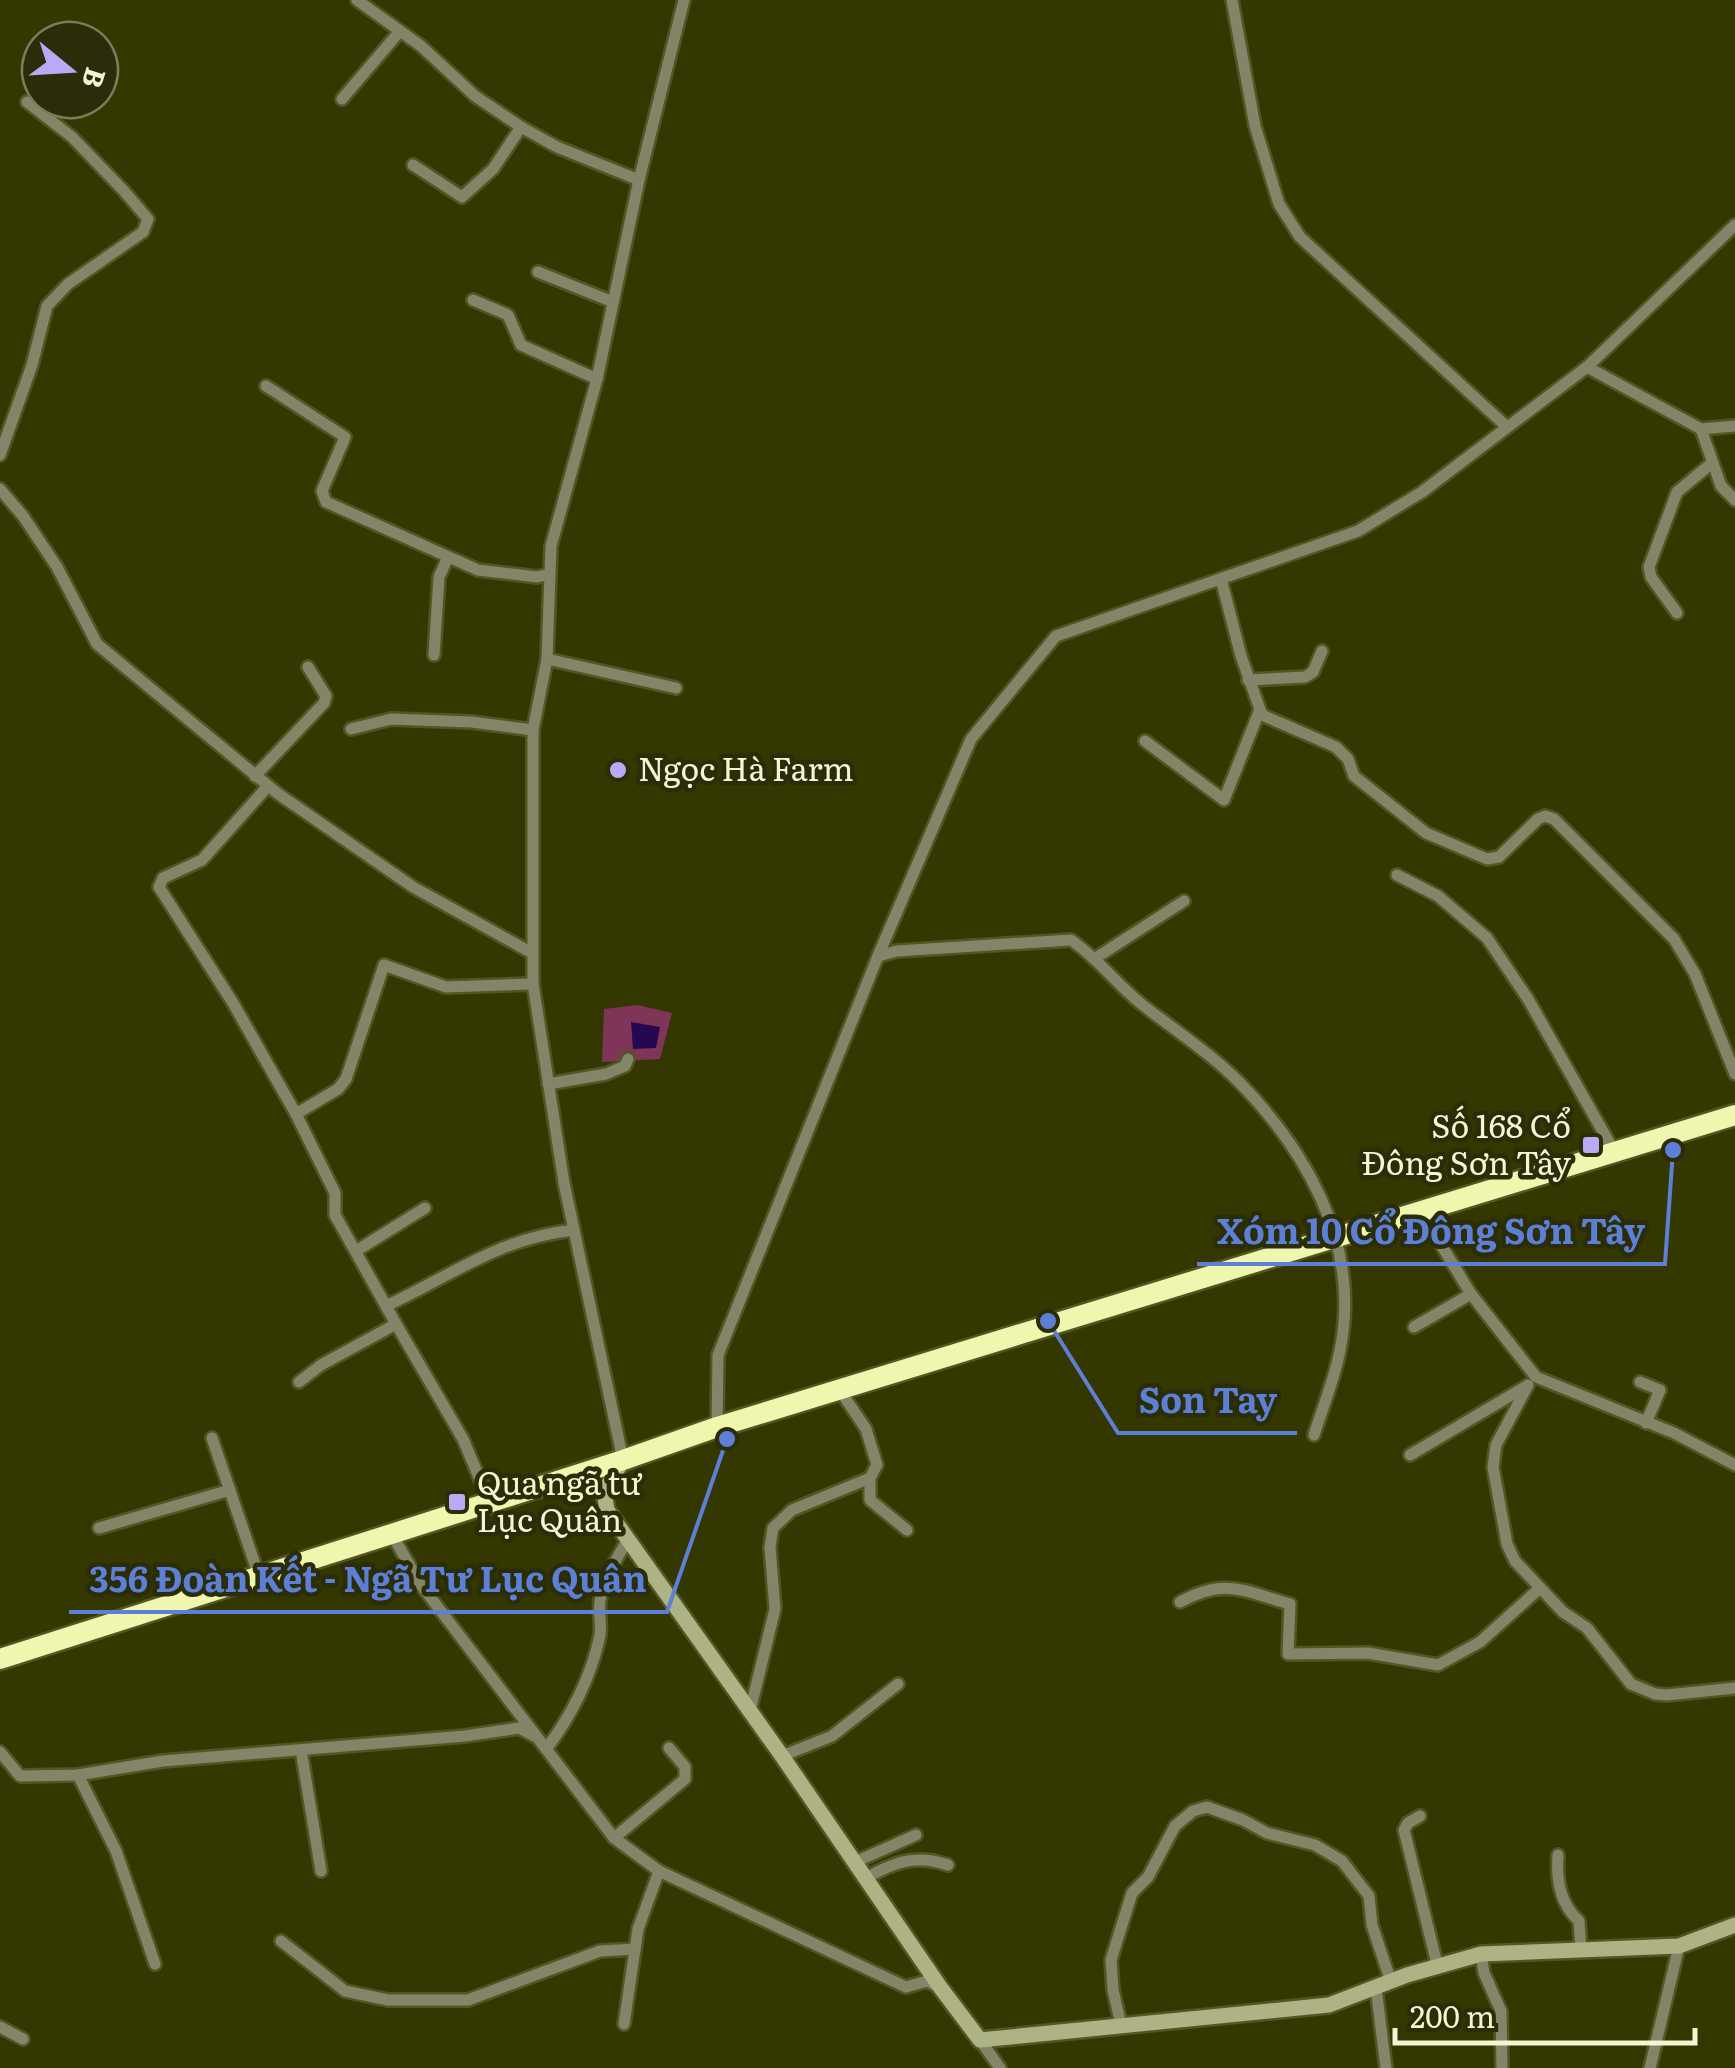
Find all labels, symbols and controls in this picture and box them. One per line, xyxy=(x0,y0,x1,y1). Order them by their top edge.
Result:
north arrow xyxy=(20,20,120,120)
text: B xyxy=(73,63,119,94)
place label: Ngọc Hà Farm xyxy=(638,743,854,791)
marker: Ngọc Hà Farm xyxy=(607,759,629,781)
place label: Số 168 Cổ Đông Sơn Tây xyxy=(1361,1100,1572,1185)
marker: Số 168 Cổ Đông Sơn Tây xyxy=(1580,1134,1602,1156)
callout: Xóm 10 Cổ Đông Sơn Tây xyxy=(1197,1199,1665,1264)
text: Xóm 10 Cổ Đông Sơn Tây xyxy=(1217,1203,1646,1255)
callout: Son Tay xyxy=(1118,1368,1297,1433)
text: Son Tay xyxy=(1139,1372,1278,1424)
place label: Qua ngã tư Lục Quân xyxy=(477,1457,642,1542)
marker: Qua ngã tư Lục Quân xyxy=(446,1491,468,1513)
callout: 356 Đoàn Kết - Ngã Tư Lục Quân xyxy=(69,1547,667,1612)
text: 356 Đoàn Kết - Ngã Tư Lục Quân xyxy=(89,1551,647,1603)
scale bar xyxy=(1395,1983,1695,2045)
text: 200 m xyxy=(1410,1993,1495,2037)

